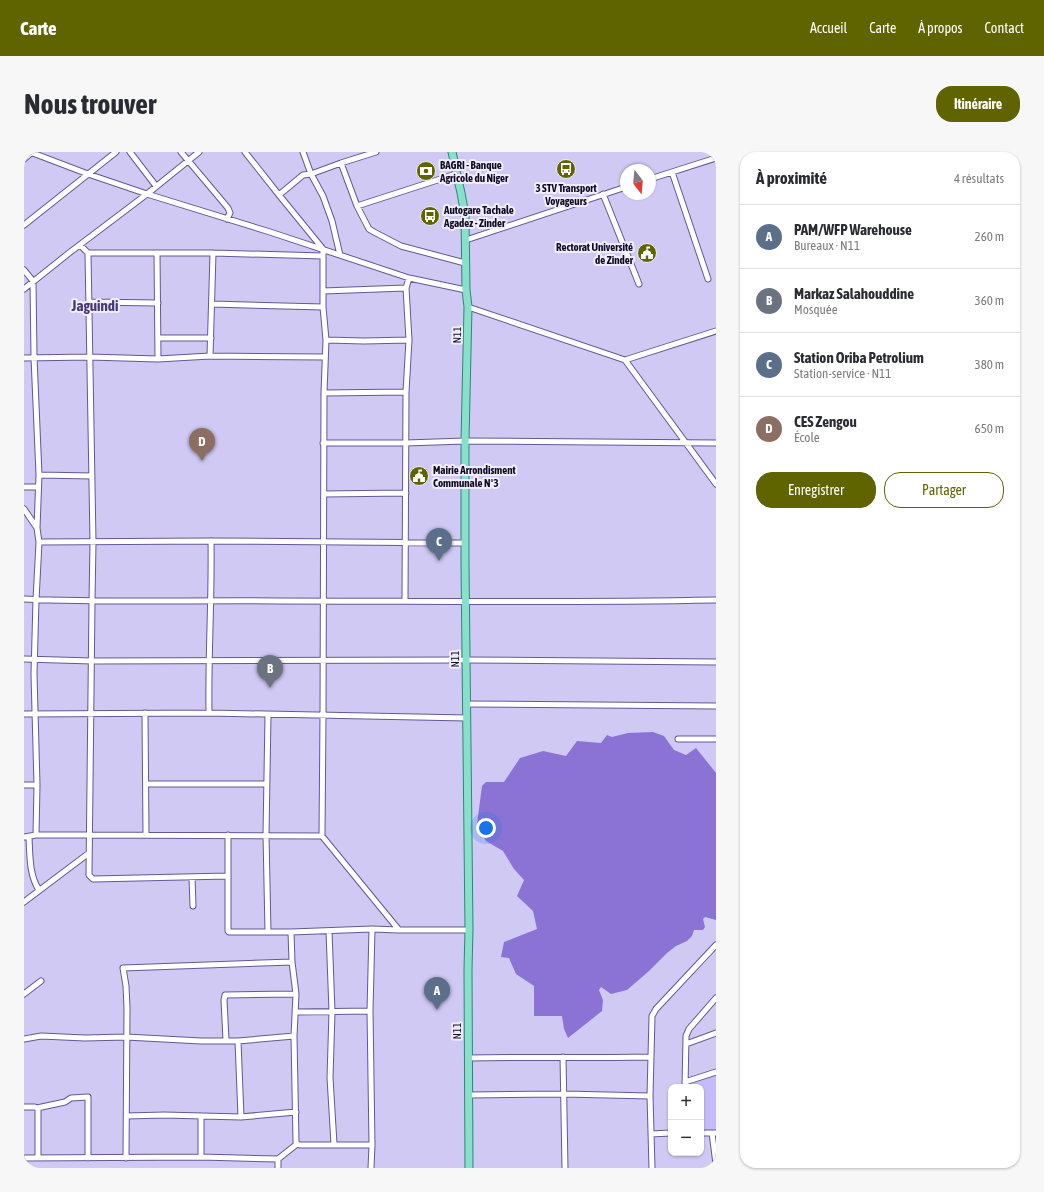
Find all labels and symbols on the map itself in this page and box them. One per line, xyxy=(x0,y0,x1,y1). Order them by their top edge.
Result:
bus stop icon: 3 STV Transport Voyageurs xyxy=(555,158,577,180)
place label: BAGRI - Banque Agricole du Niger xyxy=(439,159,509,184)
bank icon: BAGRI - Banque Agricole du Niger xyxy=(415,160,437,182)
north arrow xyxy=(620,164,656,200)
place label: 3 STV Transport Voyageurs xyxy=(535,182,597,207)
place label: Autogare Tachale Agadez - Zinder xyxy=(443,204,514,229)
bus stop icon: Autogare Tachale Agadez - Zinder xyxy=(419,205,441,227)
place label: Rectorat Université de Zinder xyxy=(556,241,634,266)
public building icon: Rectorat Université de Zinder xyxy=(636,242,658,264)
district label: Jaguindi xyxy=(71,297,118,314)
street label: N11 xyxy=(451,326,463,344)
pin: D xyxy=(189,428,215,461)
place label: Mairie Arrondisment Communale N°3 xyxy=(433,464,517,489)
public building icon: Mairie Arrondisment Communale N°3 xyxy=(408,465,430,487)
pin: C xyxy=(426,528,452,561)
street label: N11 xyxy=(449,651,461,667)
pin: B xyxy=(257,655,283,688)
your location xyxy=(476,818,496,838)
pin: A xyxy=(424,977,450,1010)
street label: N11 xyxy=(451,1023,463,1039)

